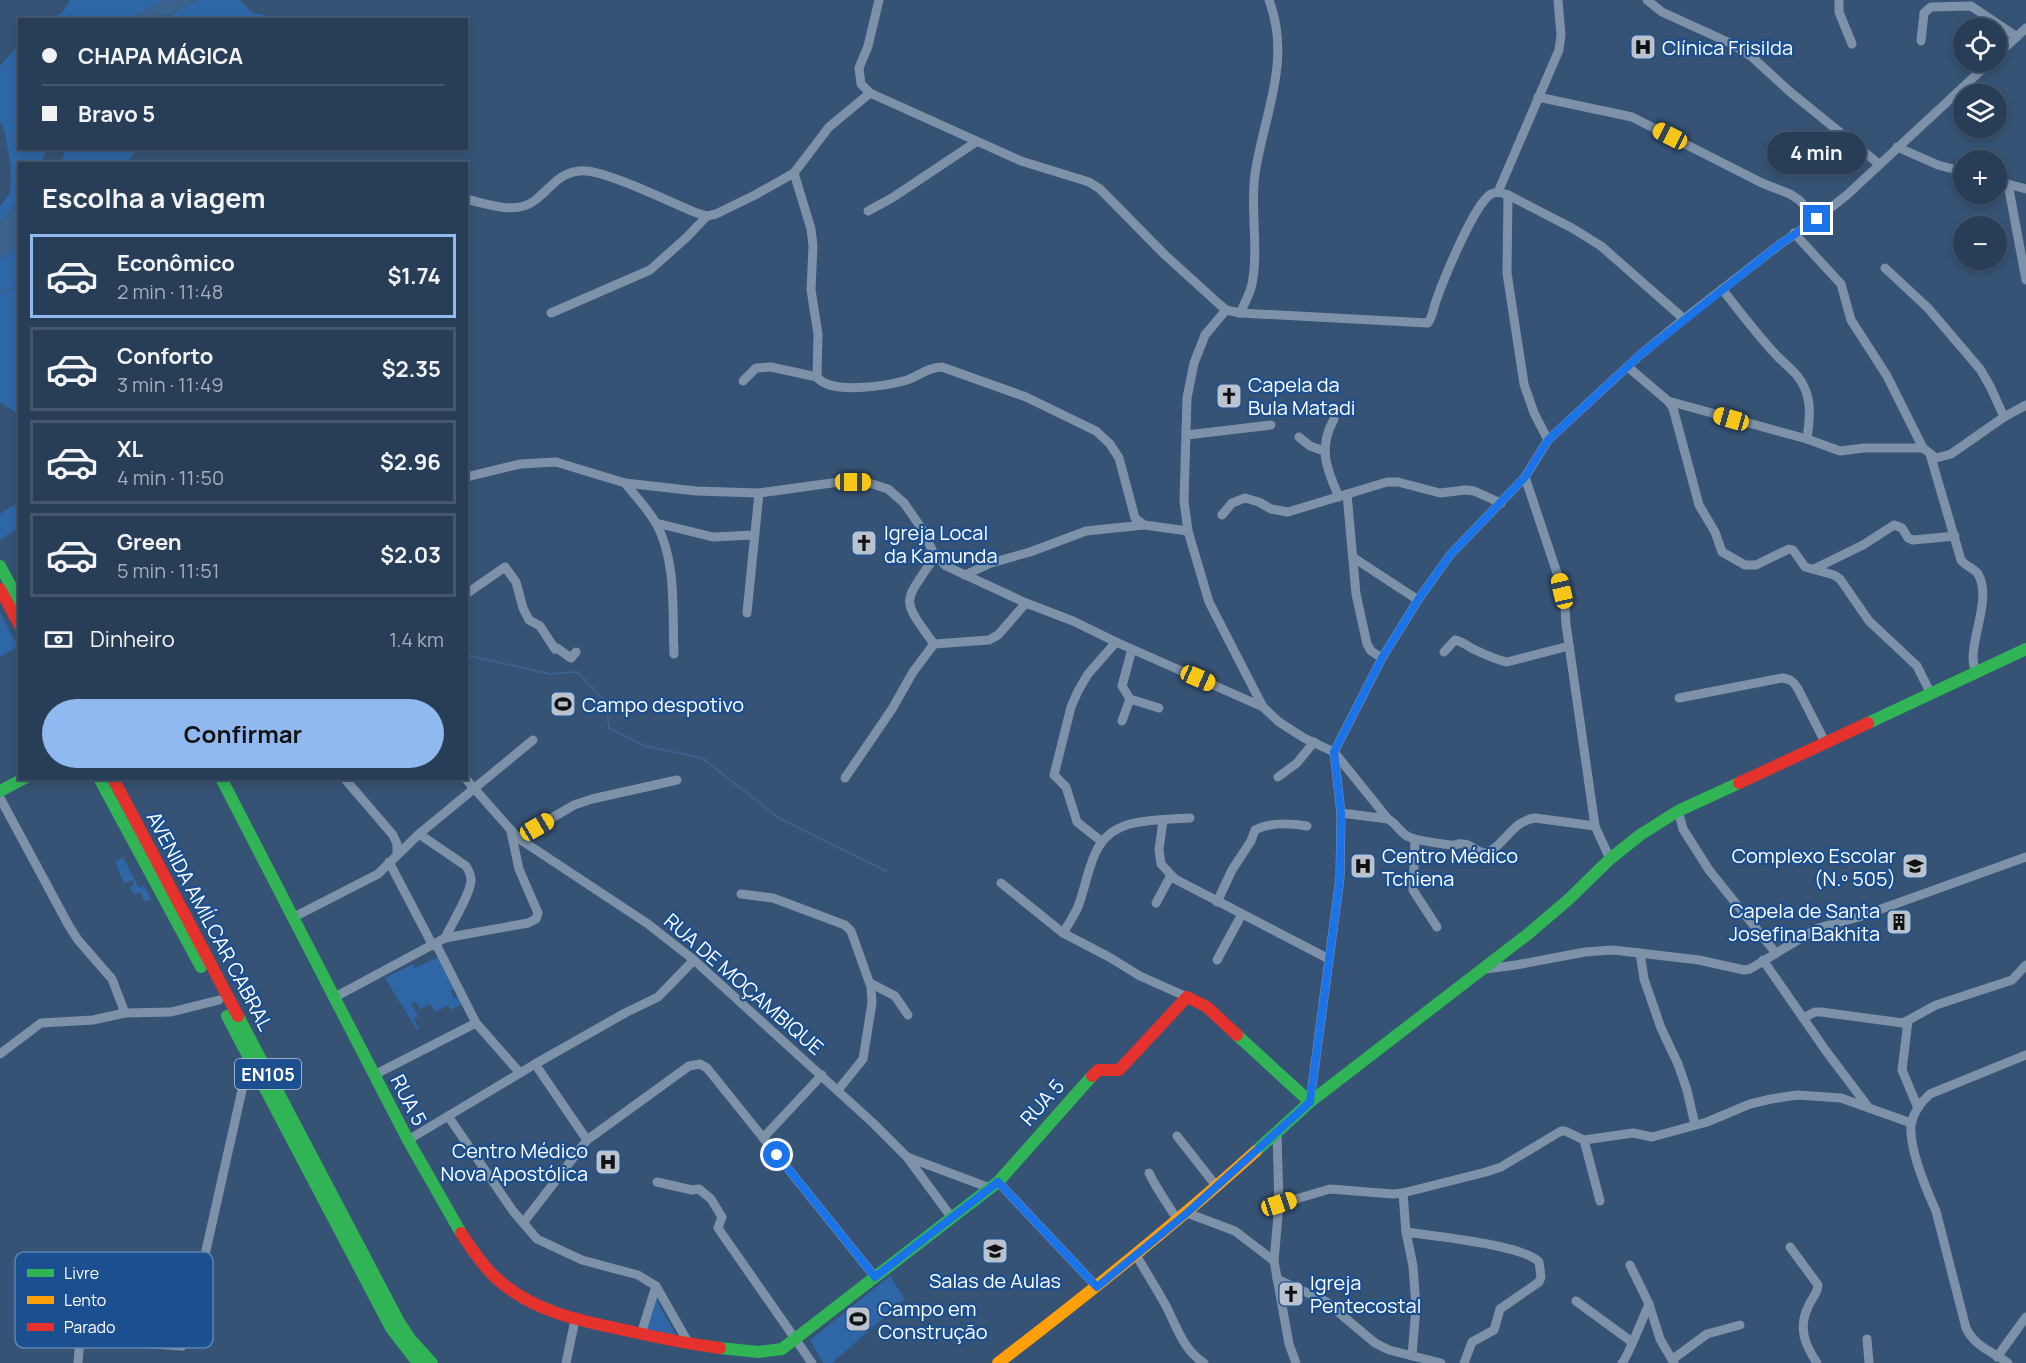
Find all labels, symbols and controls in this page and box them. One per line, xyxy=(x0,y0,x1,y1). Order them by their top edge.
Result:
map controls xyxy=(1953,18,2007,270)
button: locate xyxy=(1953,18,2007,72)
hospital icon: Clínica Frisilda xyxy=(1628,32,1658,62)
place label: Clínica Frisilda xyxy=(1662,34,1793,61)
text: CHAPA MÁGICA xyxy=(78,41,243,71)
button: layers xyxy=(1953,84,2007,138)
text: Bravo 5 xyxy=(78,99,155,129)
car xyxy=(1650,120,1690,152)
callout: 4 min xyxy=(1768,132,1866,174)
text: 4 min xyxy=(1790,139,1843,166)
button: + xyxy=(1953,150,2007,204)
text: Escolha a viagem xyxy=(42,179,265,216)
route end xyxy=(1803,205,1830,232)
button: − xyxy=(1953,216,2007,270)
text: Econômico xyxy=(117,248,235,278)
icon: car xyxy=(45,249,99,303)
text: $1.74 xyxy=(388,261,441,291)
text: 2 min · 11:48 xyxy=(117,278,223,305)
text: Conforto xyxy=(117,341,213,371)
icon: car xyxy=(45,342,99,396)
text: $2.35 xyxy=(382,354,441,384)
text: 3 min · 11:49 xyxy=(117,371,224,398)
place label: Capela da Bula Matadi xyxy=(1248,371,1355,421)
church icon: Capela da Bula Matadi xyxy=(1214,381,1244,411)
car xyxy=(1711,405,1751,433)
text: XL xyxy=(117,434,143,464)
icon: car xyxy=(45,435,99,489)
text: $2.96 xyxy=(380,447,441,477)
text: 4 min · 11:50 xyxy=(117,464,224,491)
car xyxy=(835,473,871,491)
place label: Igreja Local da Kamunda xyxy=(884,519,998,569)
text: Green xyxy=(117,527,182,557)
icon: car xyxy=(45,528,99,582)
church icon: Igreja Local da Kamunda xyxy=(849,528,879,558)
text: $2.03 xyxy=(380,540,441,570)
text: 5 min · 11:51 xyxy=(117,557,220,584)
car xyxy=(1549,571,1575,611)
icon: cash xyxy=(42,623,75,656)
text: Dinheiro xyxy=(90,624,175,654)
text: 1.4 km xyxy=(389,626,444,653)
car xyxy=(1178,662,1218,694)
sports icon: Campo despotivo xyxy=(548,689,578,719)
place label: Campo despotivo xyxy=(582,691,744,718)
button: Confirmar xyxy=(42,699,444,768)
street label: AVENIDA AMÍLCAR CABRAL xyxy=(141,807,279,1035)
car xyxy=(517,810,557,844)
place label: Centro Médico Tchiena xyxy=(1382,842,1518,892)
place label: Complexo Escolar (N.º 505) xyxy=(1732,842,1896,892)
hospital icon: Centro Médico Tchiena xyxy=(1348,851,1378,881)
school or university icon: Complexo Escolar (N.º 505) xyxy=(1900,851,1930,881)
place label: Capela de Santa Josefina Bakhita xyxy=(1729,897,1880,947)
street label: RUA DE MOÇAMBIQUE xyxy=(659,907,829,1061)
building icon: Capela de Santa Josefina Bakhita xyxy=(1884,907,1914,937)
road number: EN105 xyxy=(235,1059,301,1089)
street label: RUA 5 xyxy=(385,1070,433,1130)
street label: RUA 5 xyxy=(1014,1073,1070,1131)
place label: Centro Médico Nova Apostólica xyxy=(441,1137,588,1187)
route start xyxy=(763,1141,790,1168)
hospital icon: Centro Médico Nova Apostólica xyxy=(593,1147,623,1177)
car xyxy=(1259,1190,1299,1218)
school or university icon: Salas de Aulas xyxy=(980,1236,1010,1266)
legend xyxy=(15,1252,213,1348)
text: Livre xyxy=(64,1262,99,1284)
place label: Salas de Aulas xyxy=(929,1267,1061,1294)
place label: Igreja Pentecostal xyxy=(1310,1269,1421,1319)
church icon: Igreja Pentecostal xyxy=(1276,1279,1306,1309)
text: Lento xyxy=(64,1289,106,1311)
place label: Campo em Construção xyxy=(878,1295,988,1345)
sports icon: Campo em Construção xyxy=(843,1304,873,1334)
text: Parado xyxy=(64,1316,115,1338)

